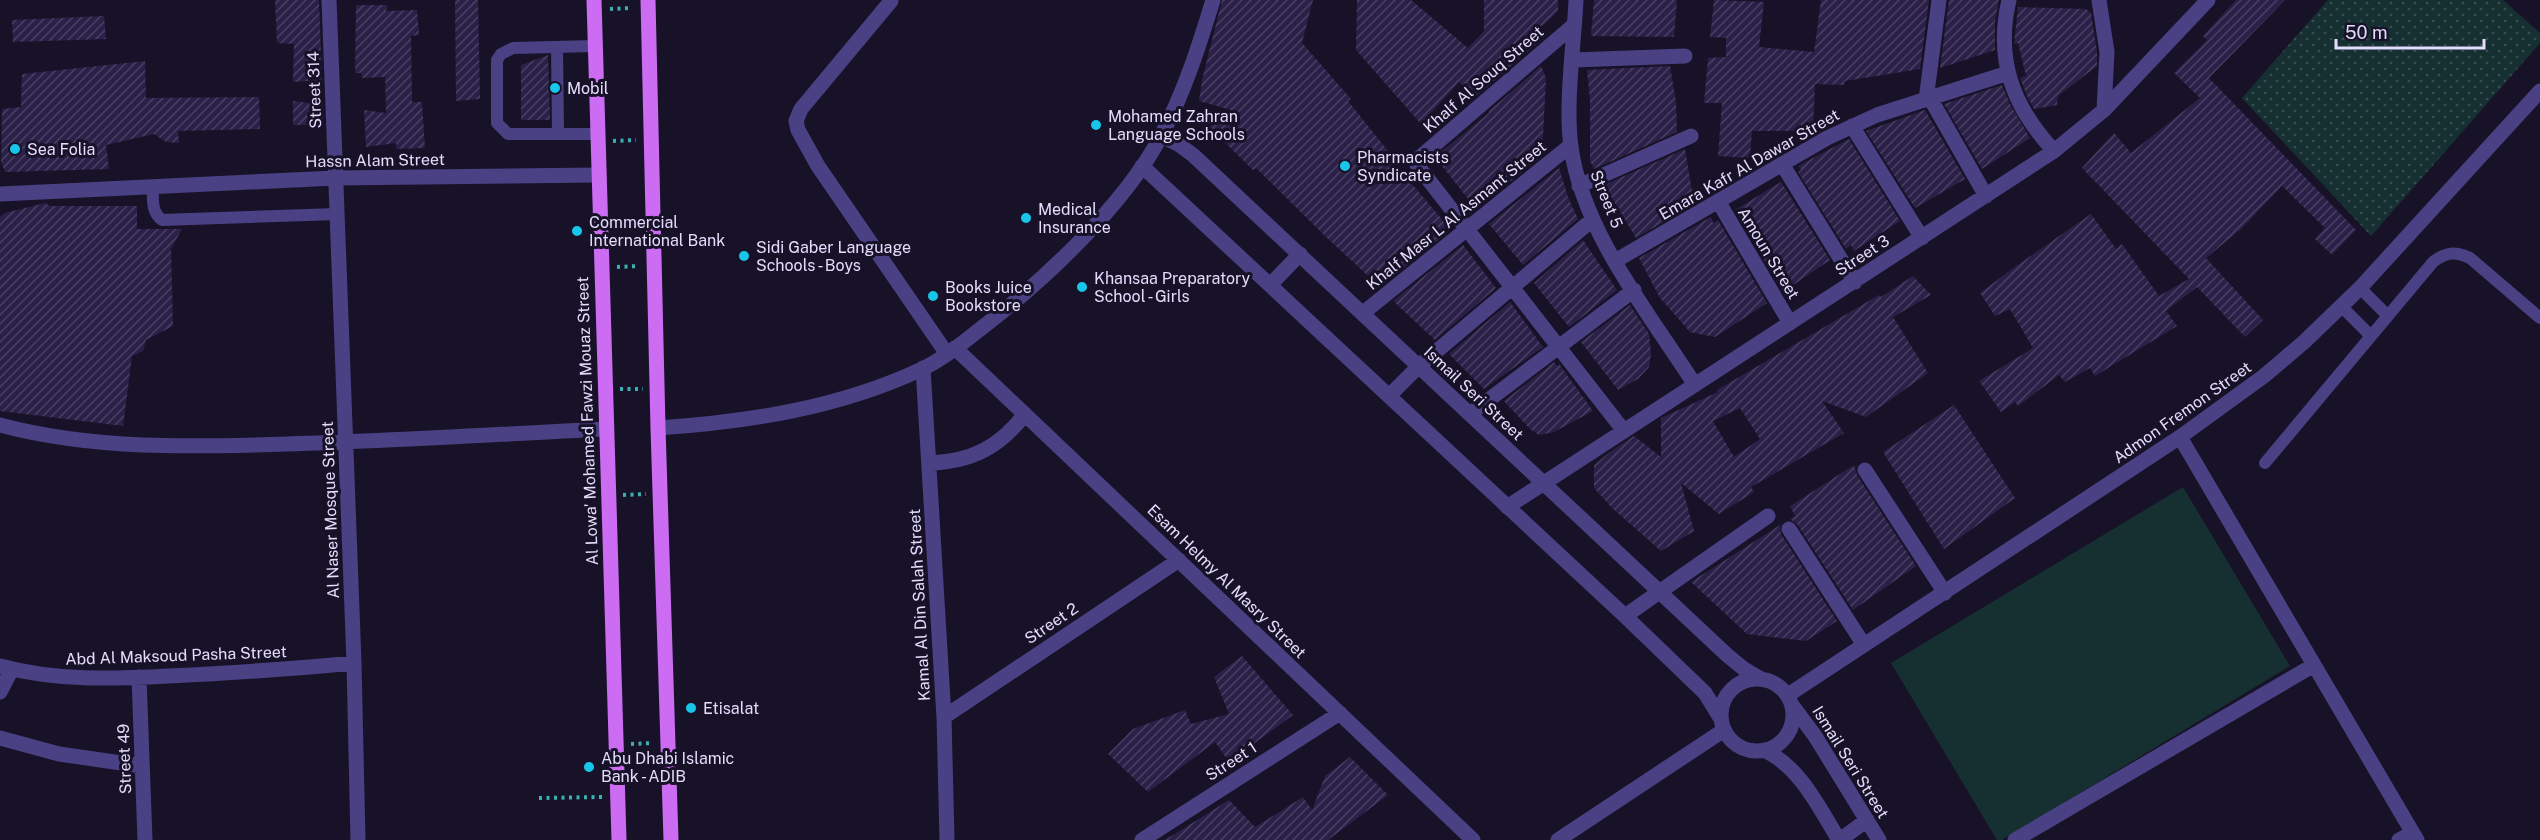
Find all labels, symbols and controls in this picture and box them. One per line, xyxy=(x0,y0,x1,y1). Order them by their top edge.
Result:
scale bar xyxy=(2336,12,2484,50)
street label: Khalf Al Souq Street xyxy=(1419,22,1547,137)
text: 50 m xyxy=(2345,22,2388,43)
street label: Street 314 xyxy=(304,51,325,129)
place label: Mobil xyxy=(567,79,609,98)
marker: Mobil xyxy=(548,81,562,95)
street label: Emara Kafr Al Dawar Street xyxy=(1656,105,1843,224)
place label: Mohamed Zahran Language Schools xyxy=(1108,107,1245,144)
marker: Mohamed Zahran Language Schools xyxy=(1089,118,1103,132)
street label: Khalf Masr L Al Asmant Street xyxy=(1363,137,1550,294)
place label: Sea Folia xyxy=(27,140,95,159)
marker: Sea Folia xyxy=(8,142,22,156)
place label: Pharmacists Syndicate xyxy=(1357,148,1449,185)
street label: Hassn Alam Street xyxy=(305,150,445,171)
marker: Pharmacists Syndicate xyxy=(1338,159,1352,173)
street label: Street 5 xyxy=(1586,167,1627,231)
place label: Medical Insurance xyxy=(1038,200,1111,237)
street label: Amoun Street xyxy=(1734,204,1803,302)
marker: Medical Insurance xyxy=(1019,211,1033,225)
place label: Commercial International Bank xyxy=(589,213,725,250)
marker: Commercial International Bank xyxy=(570,224,584,238)
street label: Street 3 xyxy=(1832,231,1893,280)
place label: Sidi Gaber Language Schools - Boys xyxy=(756,238,911,275)
marker: Sidi Gaber Language Schools - Boys xyxy=(737,249,751,263)
place label: Khansaa Preparatory School - Girls xyxy=(1094,269,1250,306)
street label: Al Lowa' Mohamed Fawzi Mouaz Street xyxy=(573,276,602,566)
place label: Books Juice Bookstore xyxy=(945,278,1032,315)
marker: Khansaa Preparatory School - Girls xyxy=(1075,280,1089,294)
marker: Books Juice Bookstore xyxy=(926,289,940,303)
street label: Ismail Seri Street xyxy=(1420,343,1527,444)
street label: Admon Fremon Street xyxy=(2110,358,2255,467)
street label: Al Naser Mosque Street xyxy=(318,421,343,599)
street label: Esam Helmy Al Masry Street xyxy=(1143,501,1310,662)
street label: Kamal Al Din Salah Street xyxy=(905,508,934,702)
street label: Street 2 xyxy=(1021,599,1082,648)
street label: Abd Al Maksoud Pasha Street xyxy=(65,642,287,669)
place label: Etisalat xyxy=(703,699,759,718)
marker: Etisalat xyxy=(684,701,698,715)
street label: Ismail Seri Street xyxy=(1808,703,1893,822)
street label: Street 49 xyxy=(114,723,135,795)
street label: Street 1 xyxy=(1202,738,1260,785)
place label: Abu Dhabi Islamic Bank - ADIB xyxy=(601,749,734,786)
marker: Abu Dhabi Islamic Bank - ADIB xyxy=(582,760,596,774)

